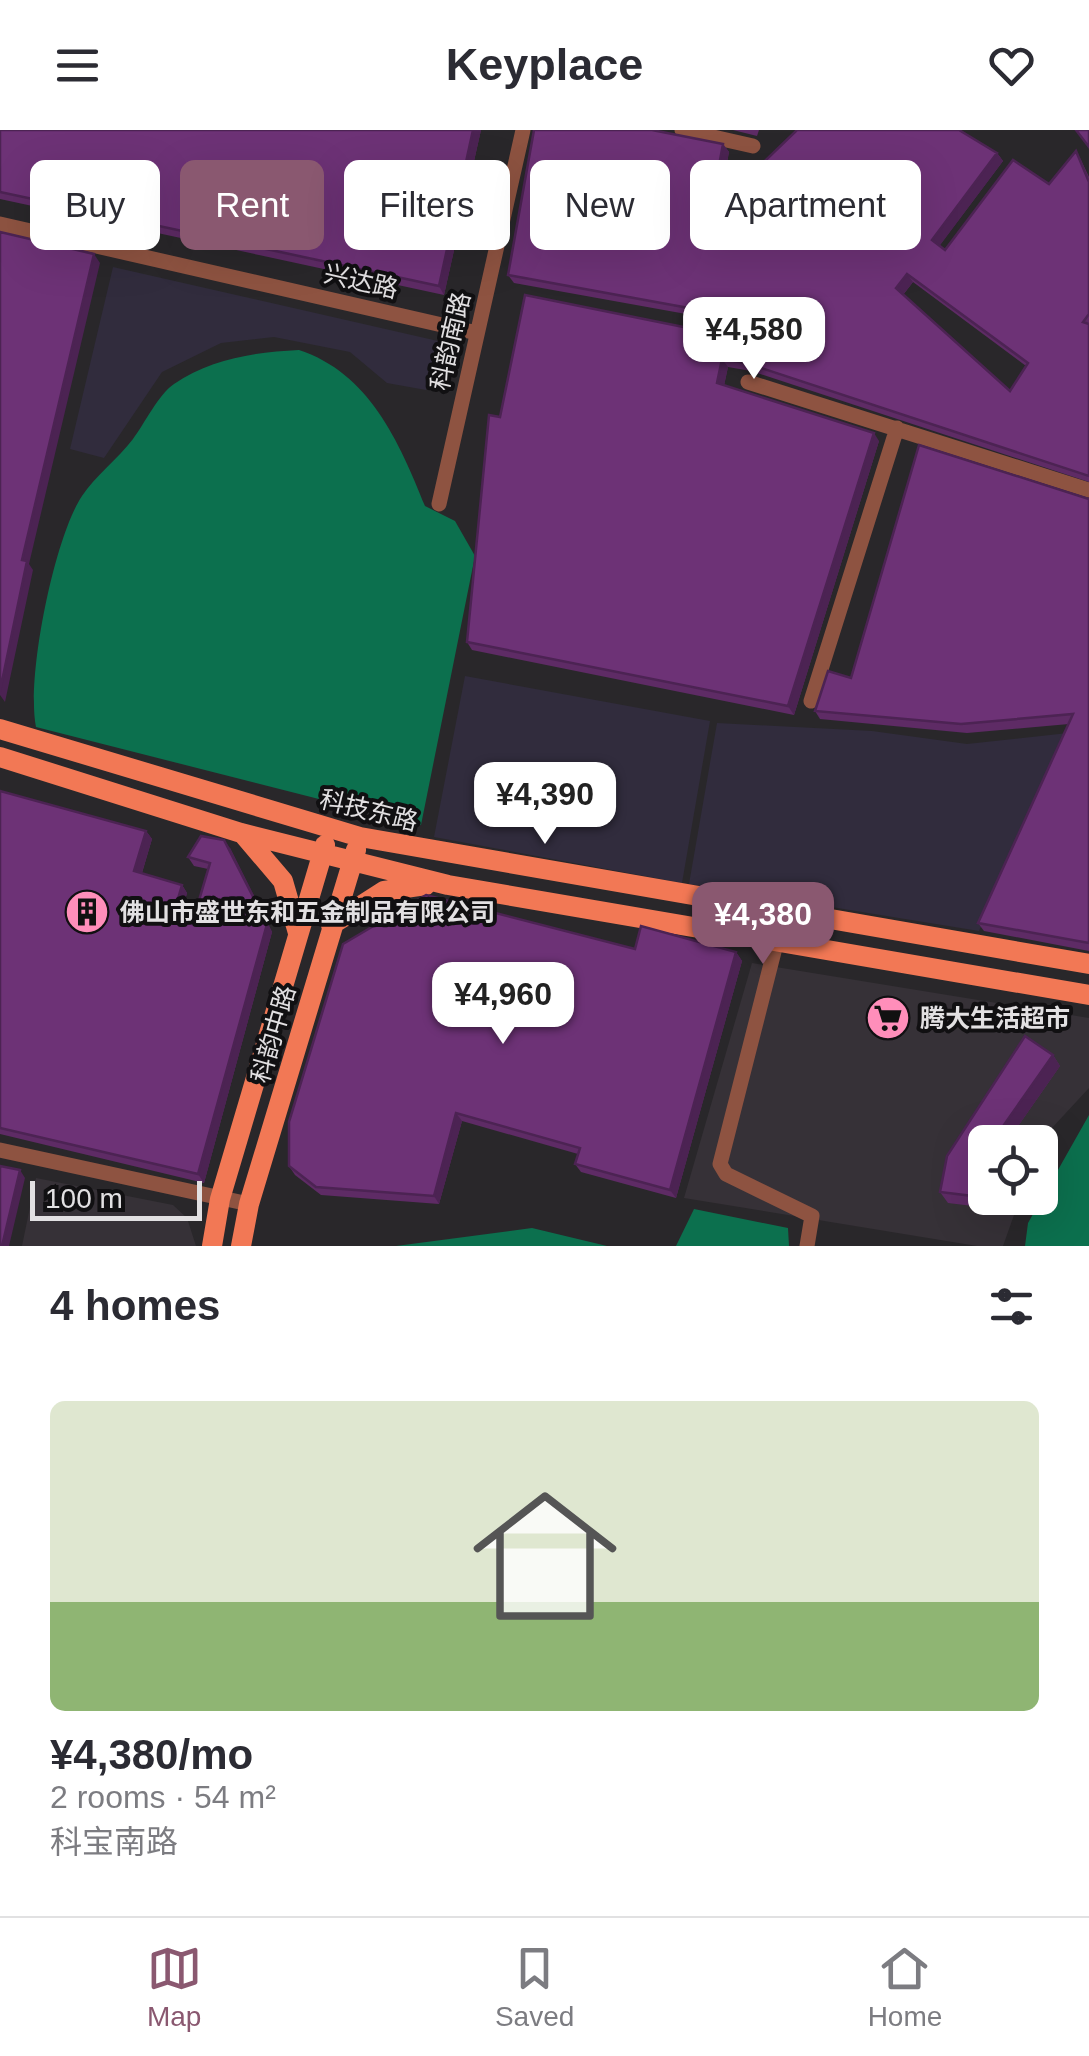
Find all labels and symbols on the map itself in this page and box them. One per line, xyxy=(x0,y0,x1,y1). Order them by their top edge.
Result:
street label: 兴达路 xyxy=(321,259,401,303)
street label: 科韵南路 xyxy=(425,289,475,393)
pin: ¥4,580 xyxy=(673,297,835,382)
pin: ¥4,390 xyxy=(464,762,626,847)
street label: 科技东路 xyxy=(317,784,421,836)
pin: ¥4,380 xyxy=(682,882,844,967)
building icon: 佛山市盛世东和五金制品有限公司 xyxy=(64,889,110,935)
place label: 佛山市盛世东和五金制品有限公司 xyxy=(120,898,495,926)
pin: ¥4,960 xyxy=(422,962,584,1047)
street label: 科韵中路 xyxy=(246,982,300,1086)
supermarket icon: 腾大生活超市 xyxy=(865,995,911,1041)
place label: 腾大生活超市 xyxy=(920,1004,1070,1032)
scale bar xyxy=(30,1176,202,1220)

